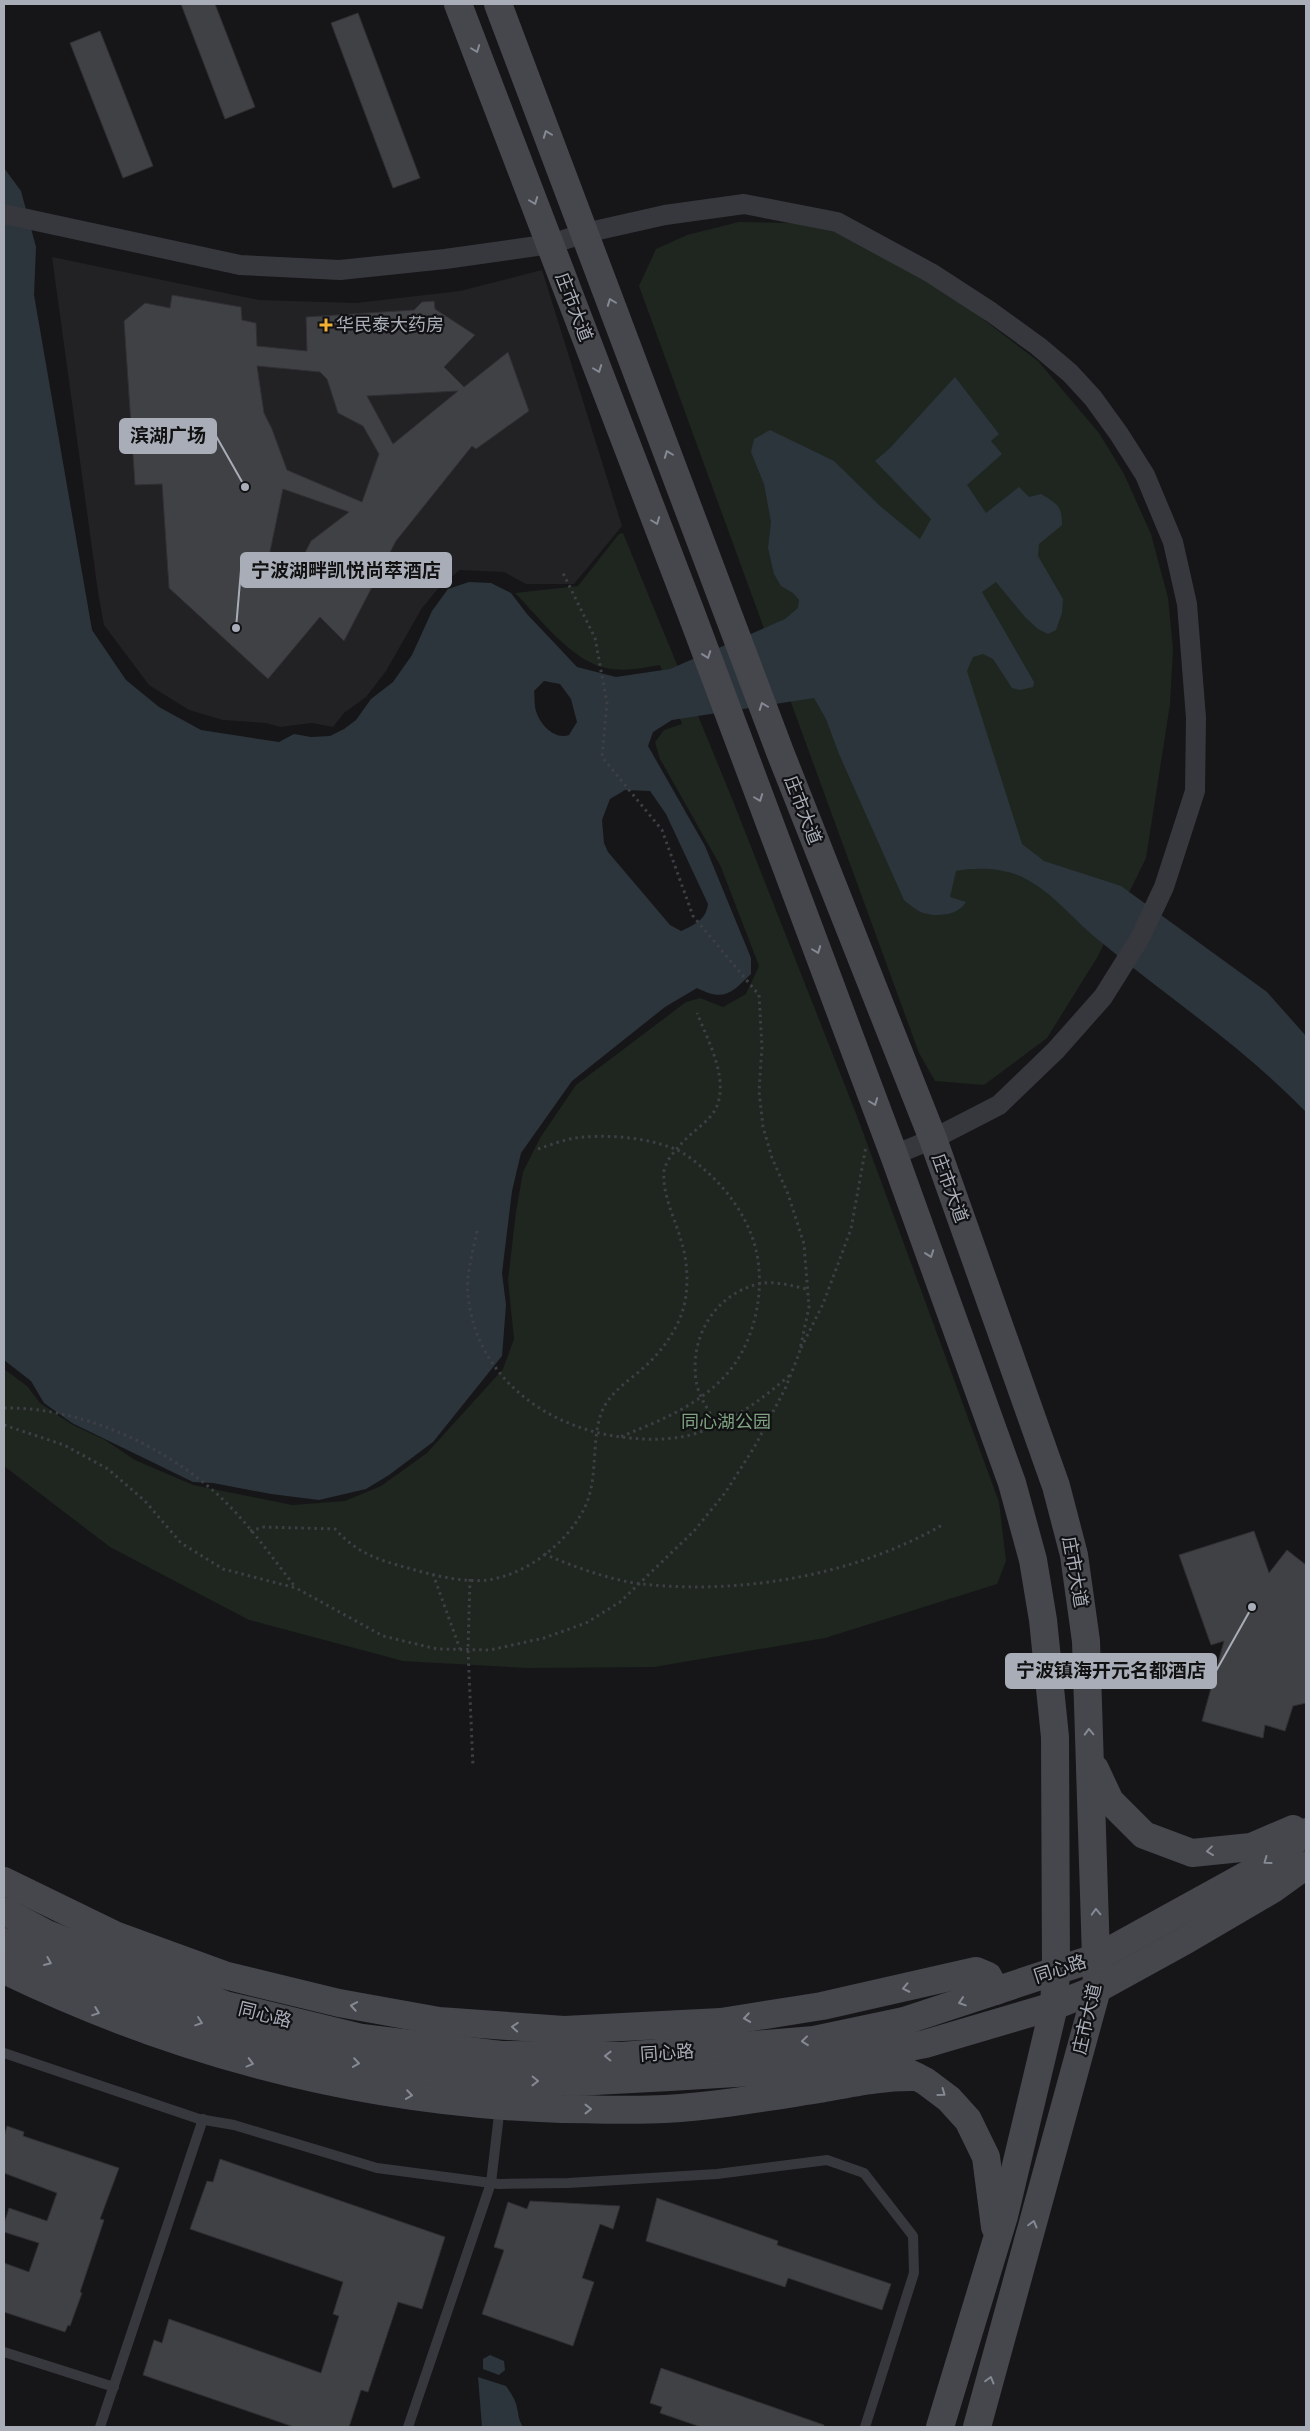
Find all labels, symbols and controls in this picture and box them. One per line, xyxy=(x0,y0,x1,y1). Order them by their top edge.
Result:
one-way arrow xyxy=(469,44,480,53)
one-way arrow xyxy=(543,130,553,138)
one-way arrow xyxy=(528,196,538,205)
street label: 庄市大道 xyxy=(552,269,597,344)
one-way arrow xyxy=(607,298,617,307)
place label: 华民泰大药房 xyxy=(336,314,444,335)
marker: 华民泰大药房 xyxy=(320,319,332,331)
one-way arrow xyxy=(592,364,602,373)
callout: 滨湖广场 xyxy=(120,419,216,453)
text: 滨湖广场 xyxy=(130,424,206,447)
one-way arrow xyxy=(664,450,674,459)
one-way arrow xyxy=(650,516,660,525)
callout: 宁波湖畔凯悦尚萃酒店 xyxy=(241,553,451,587)
text: 宁波湖畔凯悦尚萃酒店 xyxy=(251,559,441,582)
one-way arrow xyxy=(701,651,711,659)
one-way arrow xyxy=(759,702,769,711)
street label: 庄市大道 xyxy=(781,772,826,847)
one-way arrow xyxy=(753,793,763,802)
one-way arrow xyxy=(811,945,821,954)
one-way arrow xyxy=(868,1097,878,1106)
street label: 庄市大道 xyxy=(928,1150,973,1225)
one-way arrow xyxy=(924,1250,934,1258)
park label: 同心湖公园 xyxy=(681,1411,771,1432)
street label: 庄市大道 xyxy=(1059,1535,1092,1609)
callout: 宁波镇海开元名都酒店 xyxy=(1006,1654,1216,1688)
text: 宁波镇海开元名都酒店 xyxy=(1016,1659,1206,1682)
one-way arrow xyxy=(1084,1728,1095,1736)
one-way arrow xyxy=(1206,1845,1214,1856)
one-way arrow xyxy=(1263,1855,1273,1864)
one-way arrow xyxy=(1091,1908,1101,1916)
street label: 同心路 xyxy=(1031,1950,1089,1987)
one-way arrow xyxy=(43,1955,52,1966)
street label: 庄市大道 xyxy=(1068,1981,1105,2056)
one-way arrow xyxy=(902,1982,911,1993)
one-way arrow xyxy=(958,1996,967,2006)
street label: 同心路 xyxy=(236,1998,294,2031)
one-way arrow xyxy=(349,2002,358,2012)
one-way arrow xyxy=(91,2006,100,2016)
one-way arrow xyxy=(742,2012,751,2022)
one-way arrow xyxy=(194,2016,203,2026)
one-way arrow xyxy=(510,2021,518,2032)
one-way arrow xyxy=(800,2035,808,2046)
street label: 同心路 xyxy=(639,2040,695,2065)
one-way arrow xyxy=(604,2051,612,2061)
one-way arrow xyxy=(246,2057,255,2068)
one-way arrow xyxy=(352,2057,361,2067)
one-way arrow xyxy=(532,2076,539,2086)
one-way arrow xyxy=(936,2087,946,2096)
one-way arrow xyxy=(405,2090,414,2100)
one-way arrow xyxy=(585,2104,593,2114)
one-way arrow xyxy=(1027,2219,1038,2228)
one-way arrow xyxy=(984,2376,995,2385)

